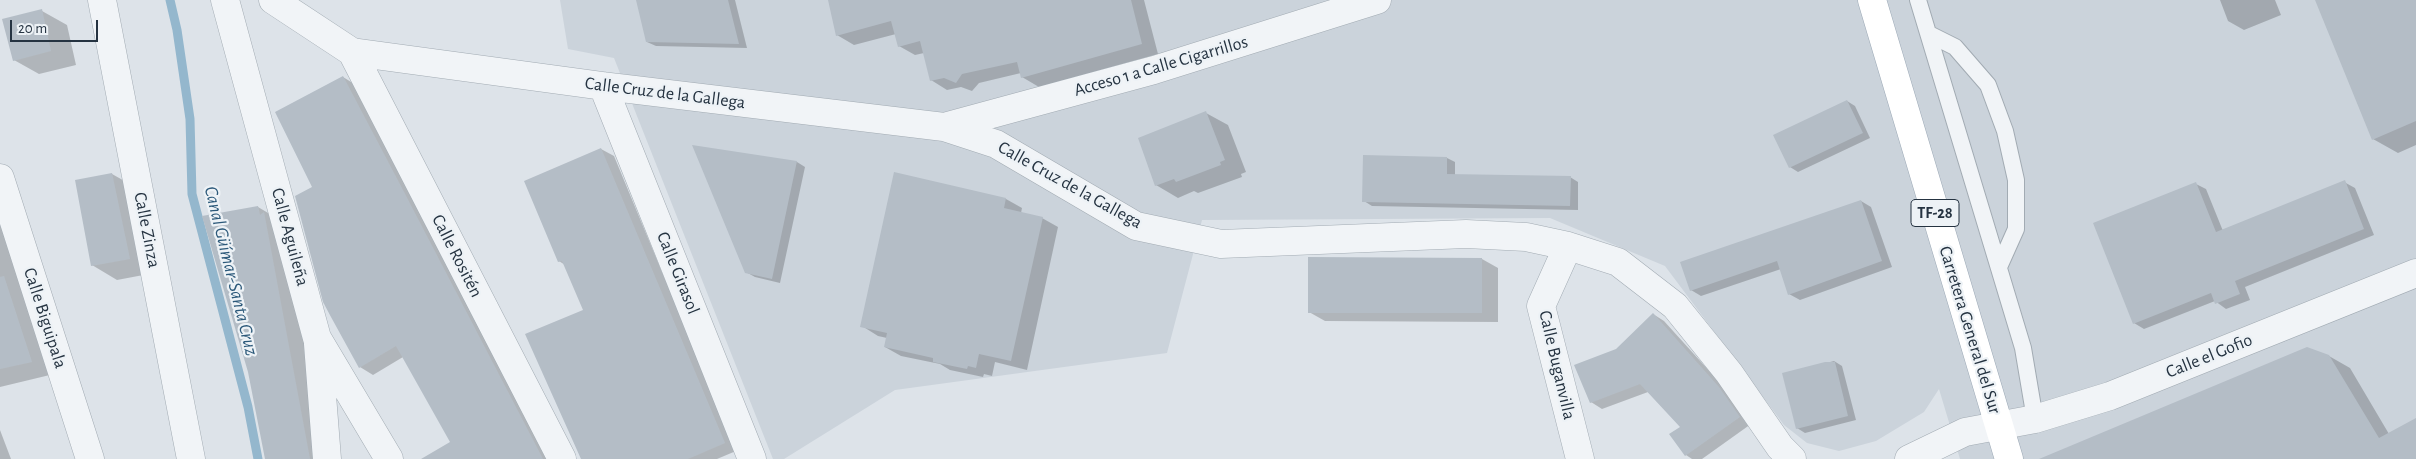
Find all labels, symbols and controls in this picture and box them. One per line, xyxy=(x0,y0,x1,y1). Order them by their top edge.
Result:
scale bar xyxy=(12,10,100,42)
text: 20 m xyxy=(18,21,47,36)
street label: Acceso 1 a Calle Cigarrillos xyxy=(1072,31,1250,101)
street label: Calle Cruz de la Gallega xyxy=(584,72,746,114)
street label: Calle Cruz de la Gallega xyxy=(994,136,1146,234)
water label: Canal Güímar-Santa Cruz xyxy=(199,184,263,358)
street label: Calle Aguileña xyxy=(267,185,313,289)
street label: Calle Zinza xyxy=(129,190,165,270)
road number: TF-28 xyxy=(1911,200,1959,227)
street label: Calle Rositén xyxy=(427,211,487,301)
street label: Calle Girasol xyxy=(652,229,704,317)
street label: Carretera General del Sur xyxy=(1934,244,2006,416)
street label: Calle Biguipala xyxy=(19,265,71,371)
street label: Calle Buganvilla xyxy=(1534,308,1580,422)
street label: Calle el Gofio xyxy=(2163,329,2255,383)

